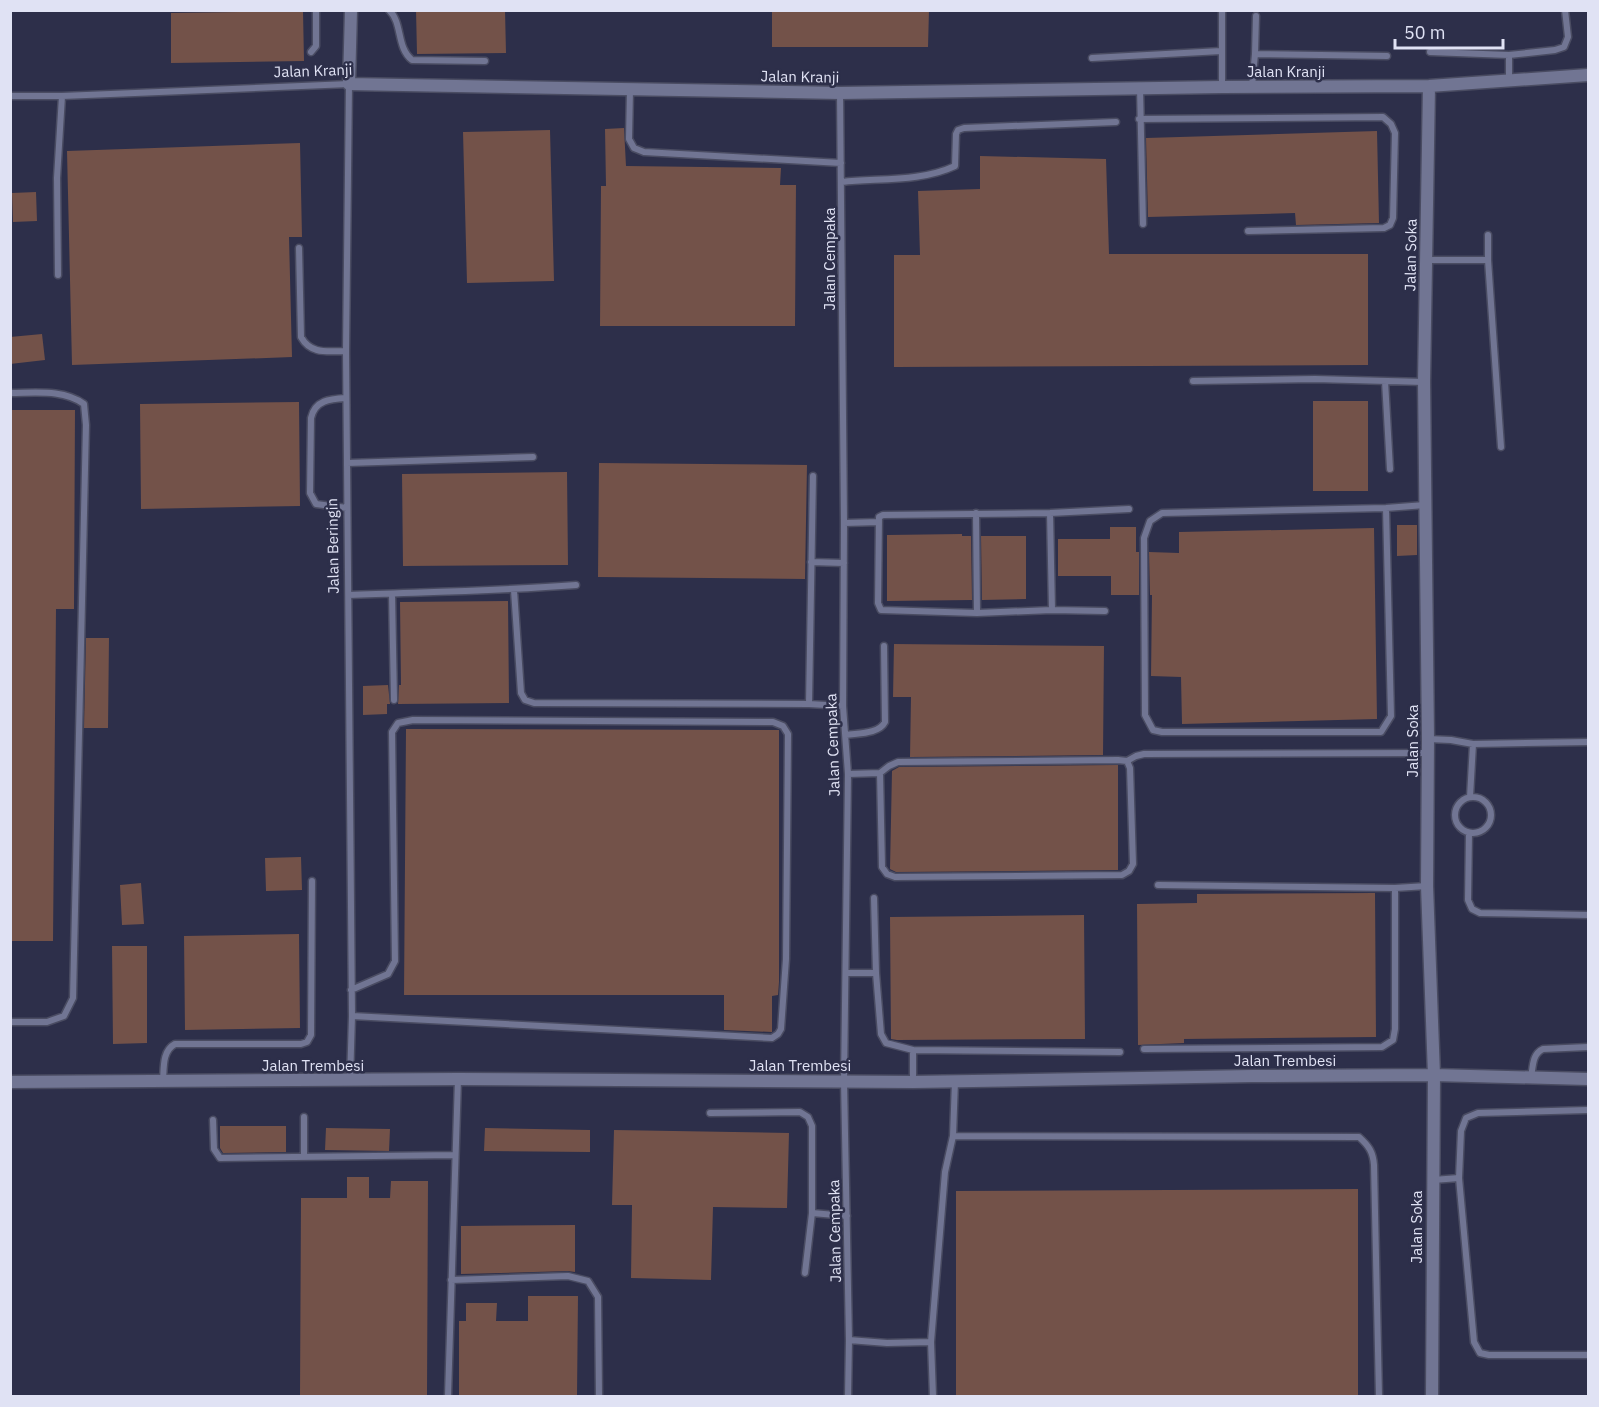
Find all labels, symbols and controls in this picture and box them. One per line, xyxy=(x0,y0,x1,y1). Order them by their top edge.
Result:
scale bar xyxy=(1395,12,1503,50)
text: 50 m xyxy=(1404,21,1446,44)
street label: Jalan Kranji xyxy=(273,60,353,81)
street label: Jalan Kranji xyxy=(1247,62,1325,81)
street label: Jalan Kranji xyxy=(761,66,839,87)
street label: Jalan Cempaka xyxy=(820,207,839,311)
street label: Jalan Soka xyxy=(1400,218,1421,292)
street label: Jalan Beringin xyxy=(322,498,343,594)
street label: Jalan Cempaka xyxy=(821,693,844,797)
street label: Jalan Soka xyxy=(1403,705,1422,777)
street label: Jalan Trembesi xyxy=(1234,1051,1336,1070)
street label: Jalan Trembesi xyxy=(262,1056,364,1075)
street label: Jalan Trembesi xyxy=(749,1056,851,1075)
street label: Jalan Cempaka xyxy=(824,1179,845,1283)
street label: Jalan Soka xyxy=(1407,1191,1426,1263)

